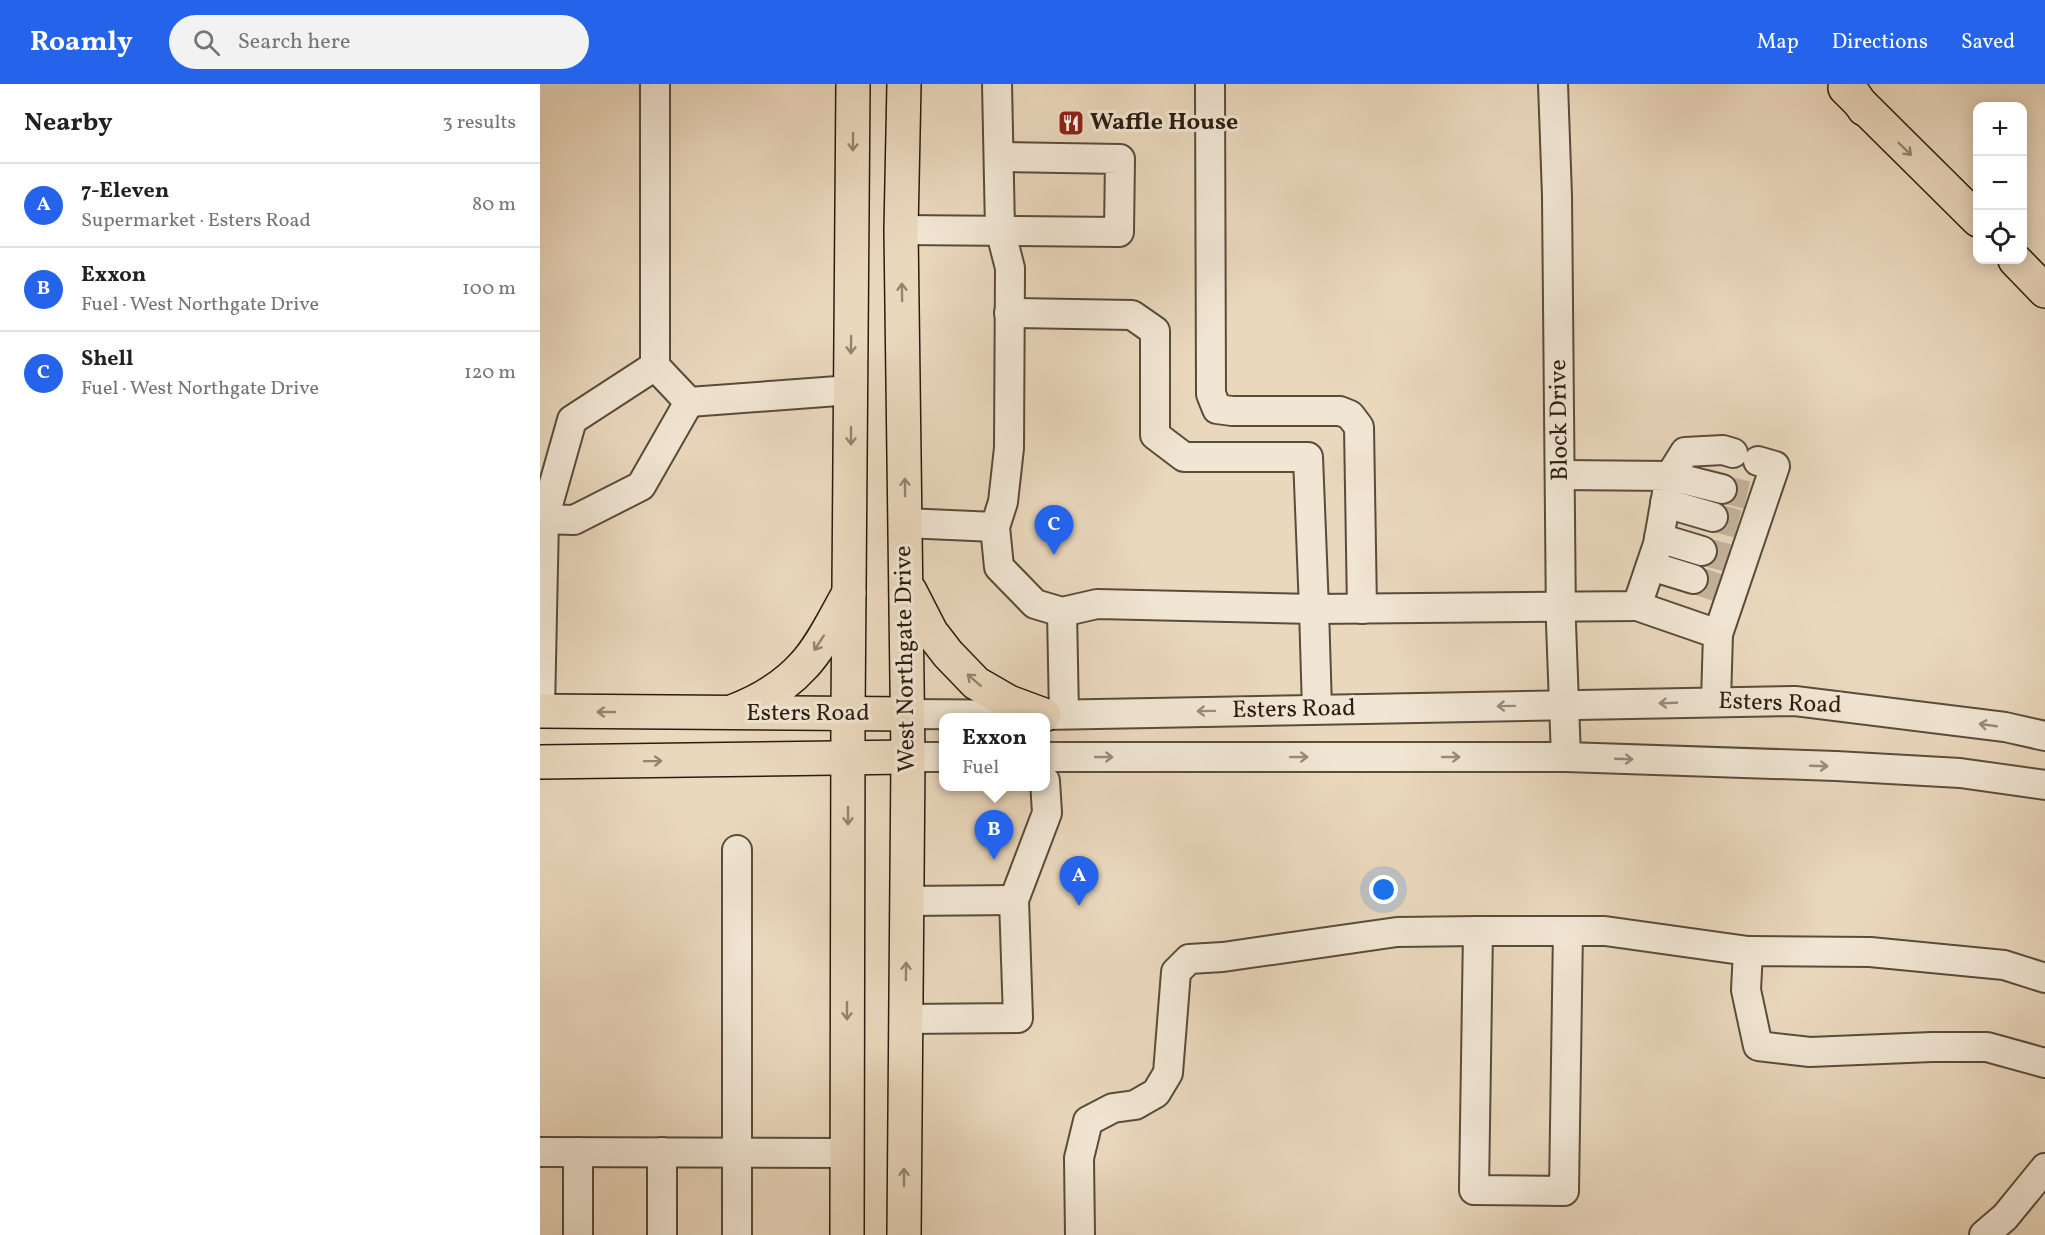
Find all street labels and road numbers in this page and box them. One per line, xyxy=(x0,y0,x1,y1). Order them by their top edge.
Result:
street label: Block Drive xyxy=(1542,359,1578,481)
street label: West Northgate Drive xyxy=(887,545,925,773)
street label: Esters Road xyxy=(1718,685,1842,723)
street label: Esters Road xyxy=(1232,692,1356,728)
street label: Esters Road xyxy=(746,697,870,731)

